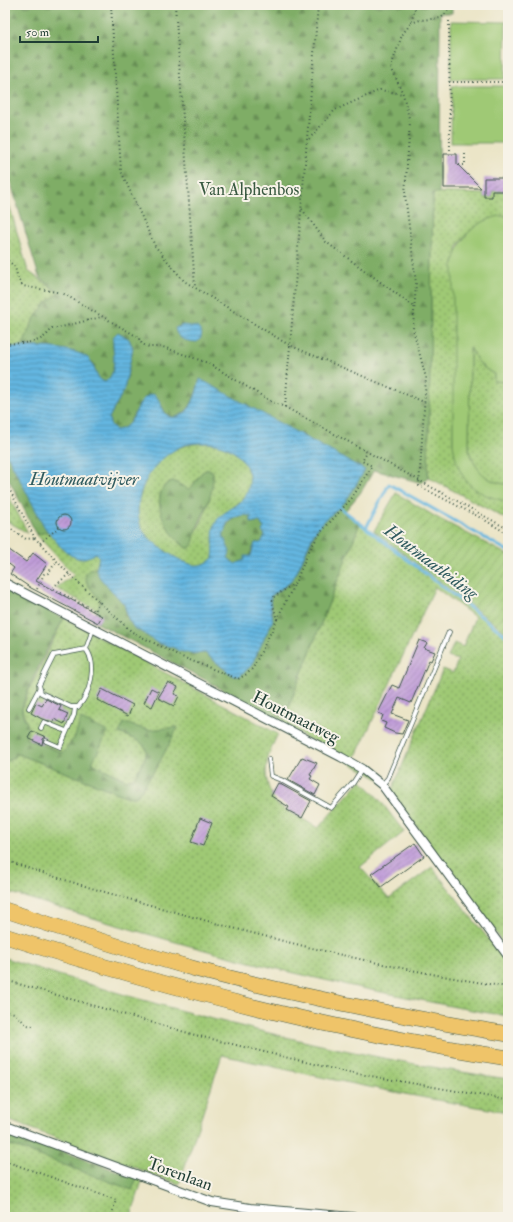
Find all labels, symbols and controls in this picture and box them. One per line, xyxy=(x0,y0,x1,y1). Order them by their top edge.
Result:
scale bar xyxy=(20,18,98,44)
text: 50 m xyxy=(26,25,50,40)
park label: Van Alphenbos xyxy=(199,179,299,201)
water label: Houtmaatvijver xyxy=(28,468,140,491)
water label: Houtmaatleiding xyxy=(379,519,484,606)
street label: Houtmaatweg xyxy=(249,686,343,748)
street label: Torenlaan xyxy=(145,1153,216,1196)

